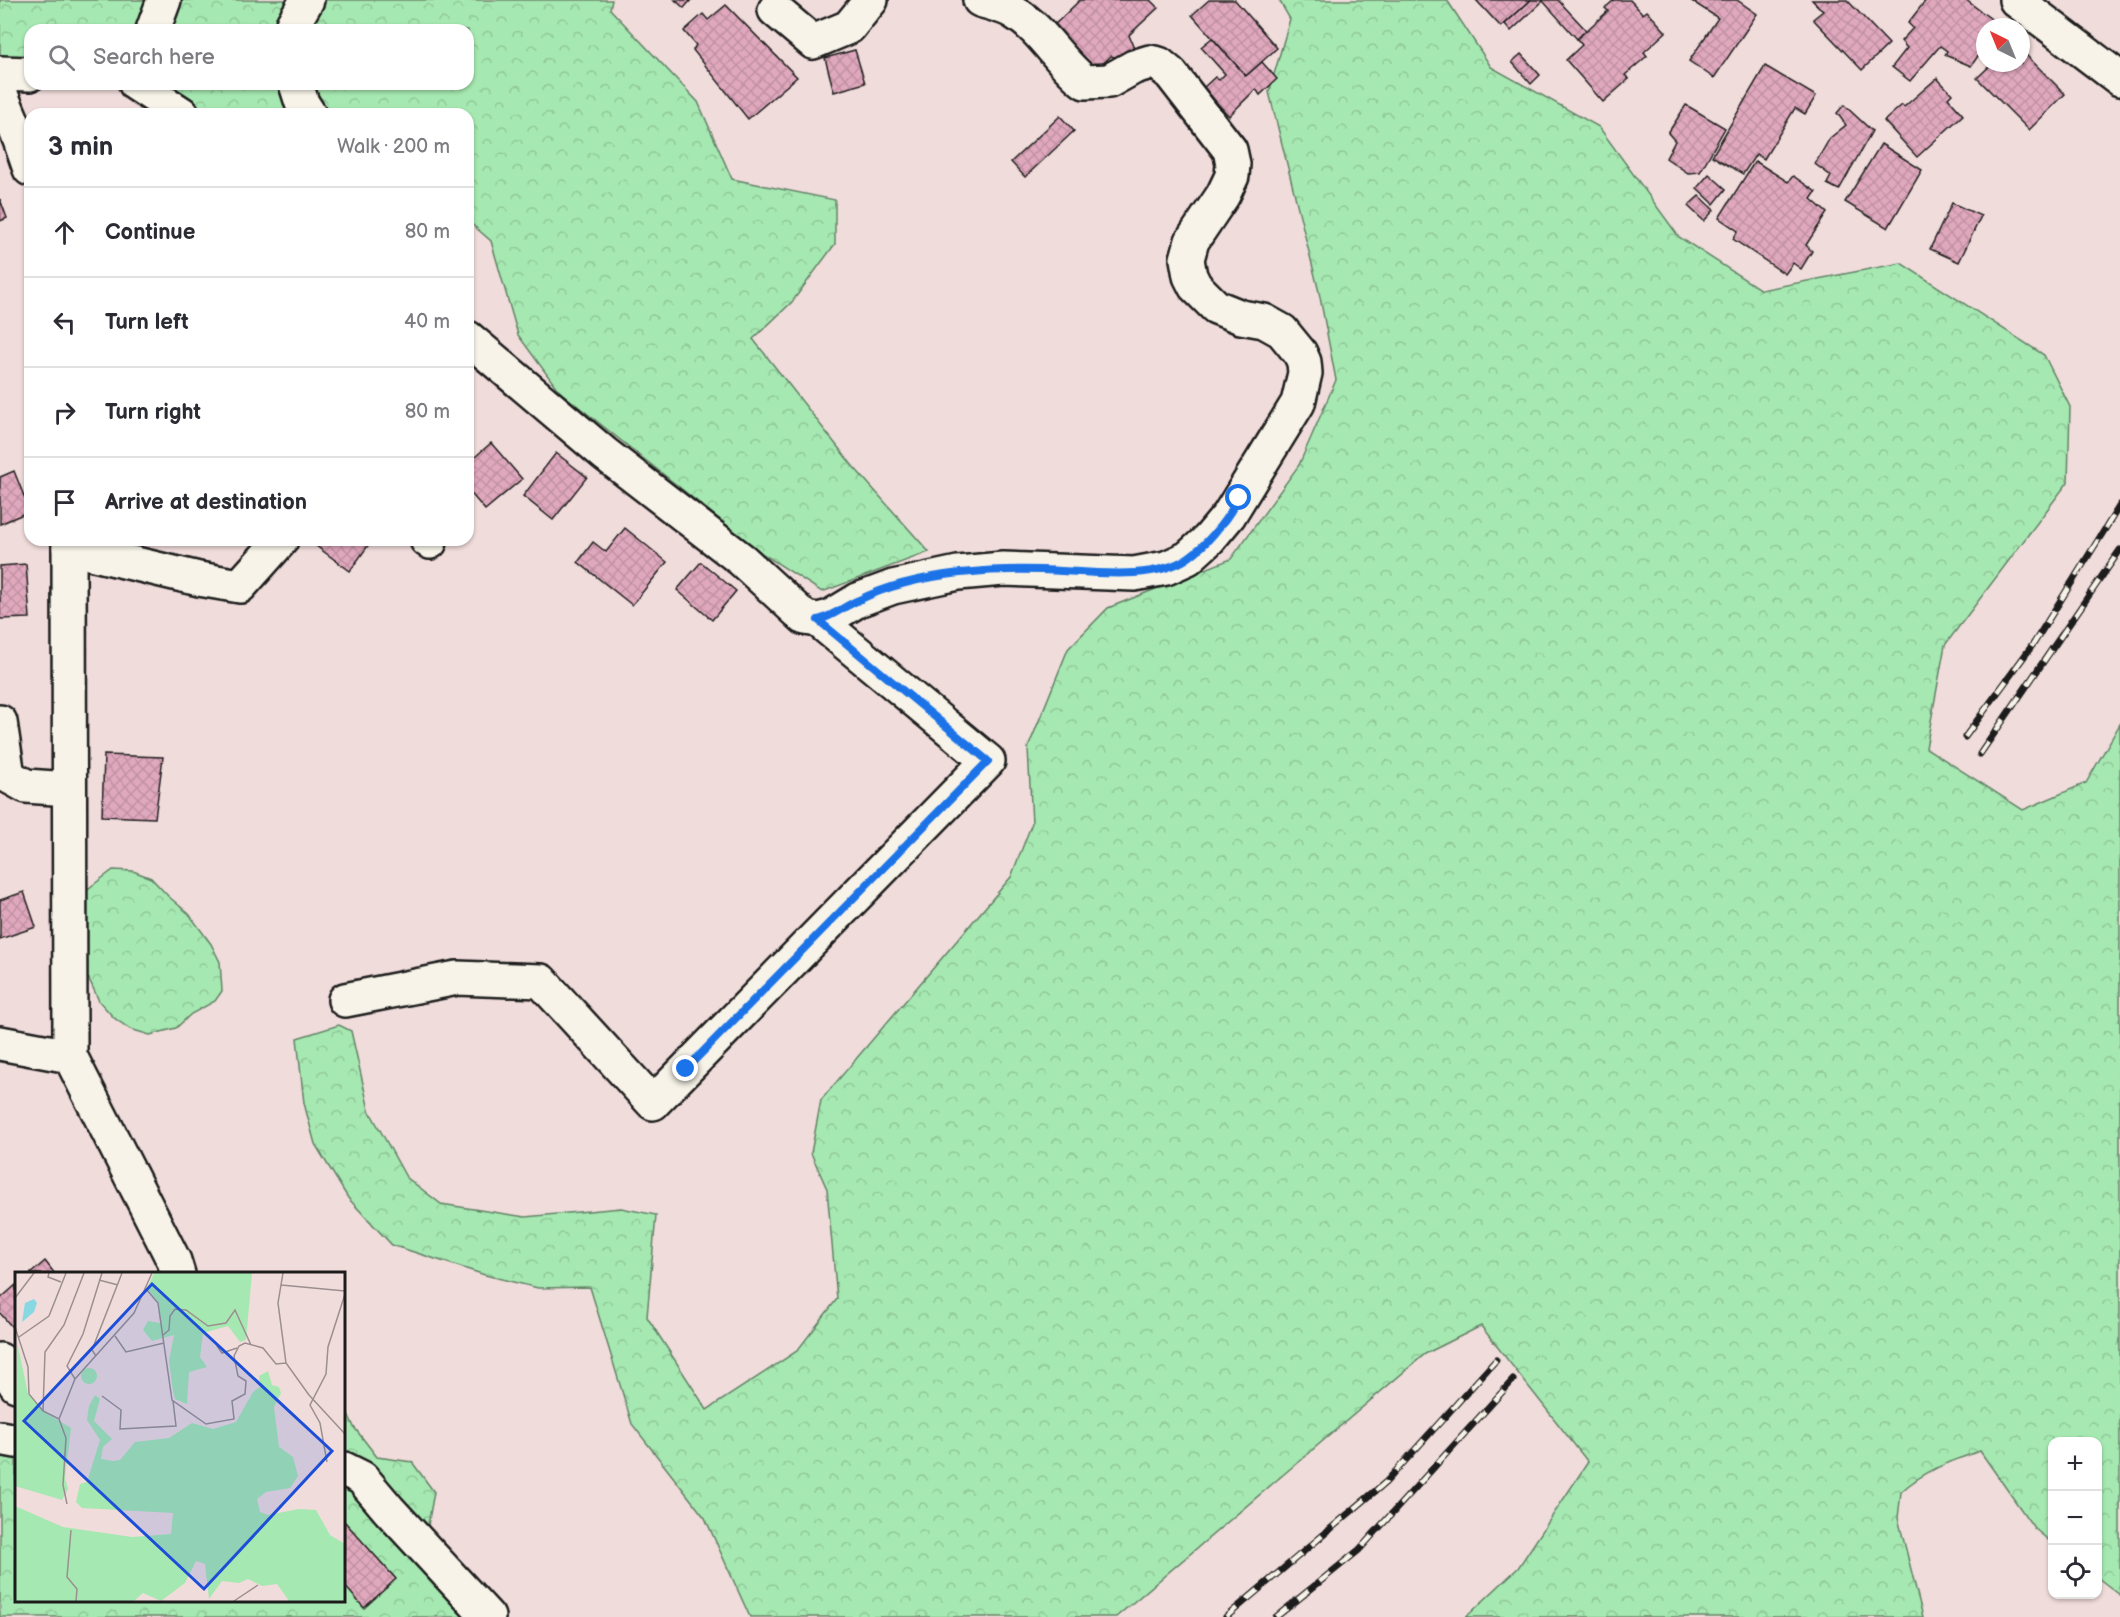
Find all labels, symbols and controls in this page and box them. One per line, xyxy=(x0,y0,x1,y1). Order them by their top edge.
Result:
north arrow xyxy=(1976,18,2030,72)
search box xyxy=(24,24,474,90)
icon: search xyxy=(45,41,78,74)
text: Search here xyxy=(93,44,215,71)
text: 3 min xyxy=(48,132,113,163)
text: Walk · 200 m xyxy=(337,135,450,159)
icon: ahead xyxy=(48,216,81,249)
text: Continue xyxy=(105,219,195,246)
text: 80 m xyxy=(405,220,450,244)
icon: left xyxy=(48,306,81,339)
text: Turn left xyxy=(105,309,189,336)
text: 40 m xyxy=(404,310,450,334)
icon: right xyxy=(48,396,81,429)
text: Turn right xyxy=(105,399,201,426)
text: 80 m xyxy=(405,400,450,424)
route start xyxy=(1225,484,1251,510)
icon: arrive xyxy=(48,486,81,519)
text: Arrive at destination xyxy=(105,489,307,516)
route end xyxy=(672,1055,698,1081)
inset map xyxy=(15,1272,345,1602)
map controls xyxy=(2048,1437,2102,1599)
button: + xyxy=(2048,1437,2102,1491)
button: − xyxy=(2048,1491,2102,1545)
button: locate xyxy=(2048,1545,2102,1599)

